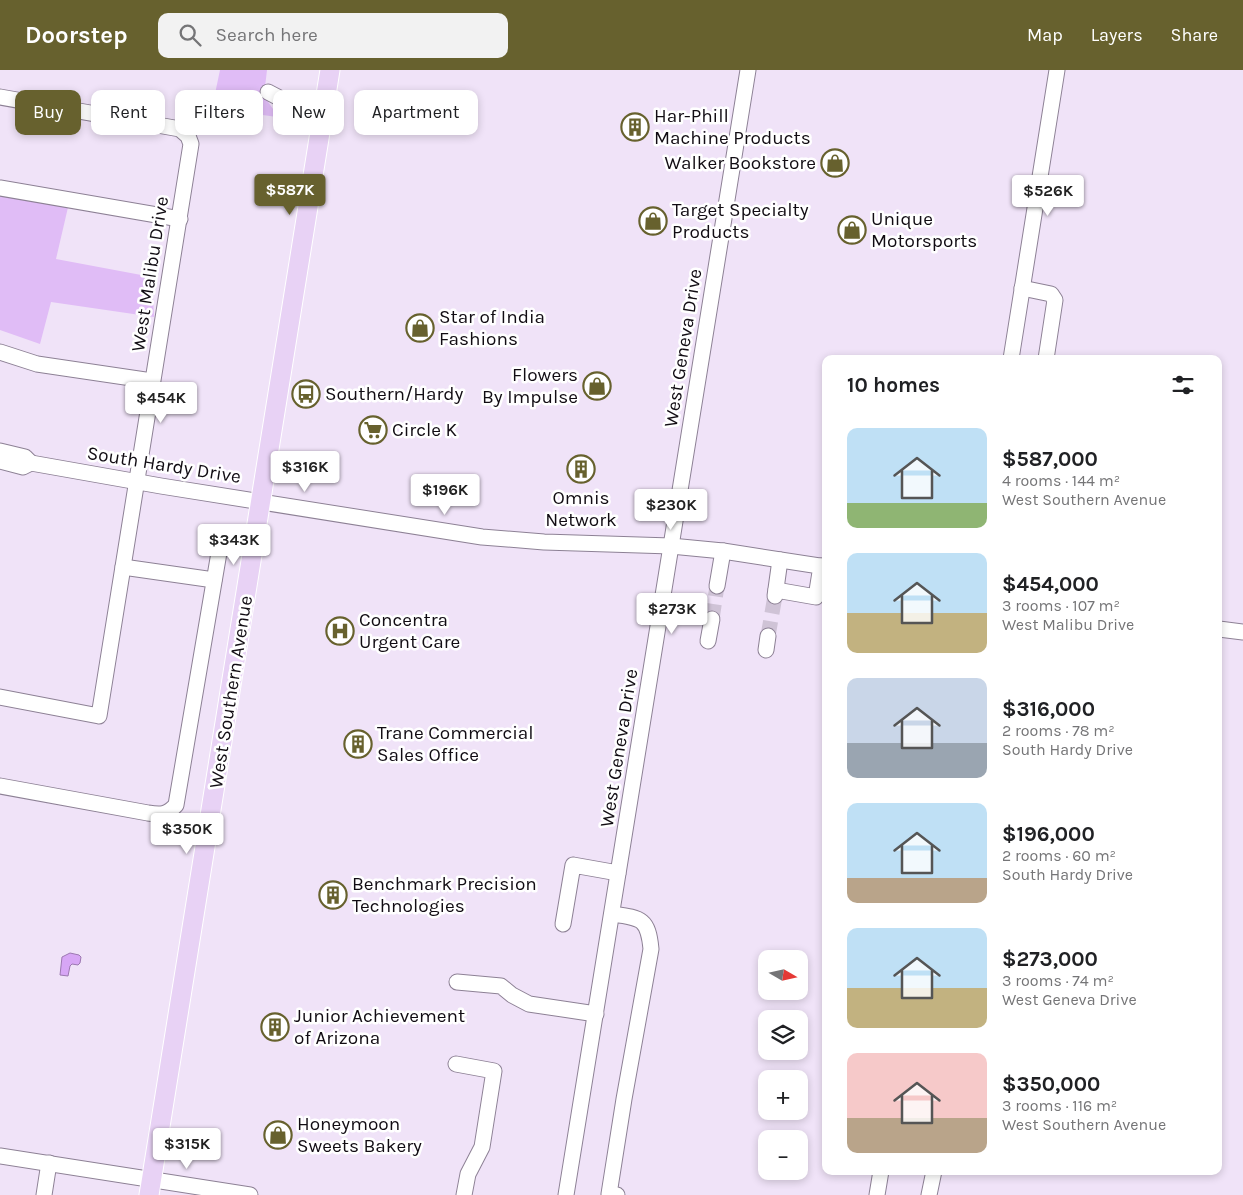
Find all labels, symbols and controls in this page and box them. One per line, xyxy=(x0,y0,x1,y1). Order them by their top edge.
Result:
search box xyxy=(158,13,508,58)
text: Doorstep xyxy=(25,21,128,49)
icon: search xyxy=(176,21,204,49)
text: Search here xyxy=(216,24,318,46)
text: Map xyxy=(1027,24,1063,46)
text: Layers xyxy=(1091,24,1143,46)
text: Share xyxy=(1171,24,1218,46)
chip: Buy xyxy=(15,90,81,135)
chip: Rent xyxy=(91,90,165,135)
chip: Filters xyxy=(175,90,263,135)
chip: New xyxy=(273,90,344,135)
chip: Apartment xyxy=(354,90,478,135)
place label: Har-Phill Machine Products xyxy=(654,105,811,149)
building icon: Har-Phill Machine Products xyxy=(620,112,650,142)
shop icon: Walker Bookstore xyxy=(820,148,850,178)
place label: Walker Bookstore xyxy=(665,152,816,174)
pin: $587K xyxy=(255,174,325,216)
pin: $526K xyxy=(1013,174,1083,217)
text: $587K xyxy=(265,180,315,199)
text: $526K xyxy=(1023,181,1073,200)
street label: West Malibu Drive xyxy=(127,195,173,353)
place label: Target Specialty Products xyxy=(672,199,809,243)
shop icon: Target Specialty Products xyxy=(638,206,668,236)
place label: Unique Motorsports xyxy=(871,208,977,252)
shop icon: Unique Motorsports xyxy=(837,215,867,245)
street label: West Geneva Drive xyxy=(660,267,706,429)
place label: Star of India Fashions xyxy=(439,306,545,350)
shop icon: Star of India Fashions xyxy=(405,313,435,343)
place label: Flowers By Impulse xyxy=(482,364,578,408)
shop icon: Flowers By Impulse xyxy=(582,371,612,401)
icon: filters xyxy=(1169,371,1197,399)
text: 10 homes xyxy=(847,373,940,397)
bus stop icon: Southern/Hardy xyxy=(291,379,321,409)
pin: $454K xyxy=(126,382,196,424)
place label: Southern/Hardy xyxy=(325,383,464,405)
text: $454K xyxy=(136,388,186,407)
supermarket icon: Circle K xyxy=(358,415,388,445)
place label: Circle K xyxy=(392,419,458,441)
street label: South Hardy Drive xyxy=(85,442,243,488)
text: $587,000 xyxy=(1002,447,1098,471)
icon: home xyxy=(887,448,947,508)
pin: $316K xyxy=(270,450,340,493)
building icon: Omnis Network xyxy=(566,454,596,484)
text: $316K xyxy=(282,457,328,476)
text: 4 rooms · 144 m² xyxy=(1002,471,1120,490)
pin: $196K xyxy=(410,474,480,516)
text: $196K xyxy=(422,480,468,499)
place label: Omnis Network xyxy=(545,487,617,531)
pin: $230K xyxy=(636,488,706,531)
text: West Southern Avenue xyxy=(1002,490,1166,509)
text: $230K xyxy=(645,495,697,514)
pin: $343K xyxy=(199,524,269,566)
text: $343K xyxy=(209,530,259,549)
text: $454,000 xyxy=(1002,572,1099,596)
icon: home xyxy=(887,573,947,633)
pin: $273K xyxy=(637,592,707,635)
street label: West Southern Avenue xyxy=(205,594,257,790)
text: 3 rooms · 107 m² xyxy=(1002,596,1120,615)
text: $273K xyxy=(647,599,697,618)
place label: Concentra Urgent Care xyxy=(359,609,460,653)
text: West Malibu Drive xyxy=(1002,615,1134,634)
hospital icon: Concentra Urgent Care xyxy=(325,616,355,646)
street label: West Geneva Drive xyxy=(596,667,642,829)
text: $316,000 xyxy=(1002,697,1095,721)
icon: home xyxy=(887,698,947,758)
text: 2 rooms · 78 m² xyxy=(1002,721,1115,740)
place label: Trane Commercial Sales Office xyxy=(377,722,534,766)
building icon: Trane Commercial Sales Office xyxy=(343,729,373,759)
text: South Hardy Drive xyxy=(1002,740,1133,759)
pin: $350K xyxy=(152,812,222,855)
text: $350K xyxy=(162,819,212,838)
text: $196,000 xyxy=(1002,822,1095,846)
icon: home xyxy=(887,823,947,883)
text: 2 rooms · 60 m² xyxy=(1002,846,1116,865)
text: South Hardy Drive xyxy=(1002,865,1133,884)
place label: Benchmark Precision Technologies xyxy=(352,873,537,917)
building icon: Benchmark Precision Technologies xyxy=(318,880,348,910)
text: $273,000 xyxy=(1002,947,1098,971)
icon: home xyxy=(887,948,947,1008)
north arrow xyxy=(758,950,808,1000)
map controls xyxy=(758,950,808,1180)
text: 3 rooms · 74 m² xyxy=(1002,971,1114,990)
text: West Geneva Drive xyxy=(1002,990,1137,1009)
place label: Junior Achievement of Arizona xyxy=(294,1005,465,1049)
button: layers xyxy=(758,1010,808,1060)
building icon: Junior Achievement of Arizona xyxy=(260,1012,290,1042)
button: + xyxy=(758,1070,808,1120)
text: $350,000 xyxy=(1002,1072,1100,1096)
icon: home xyxy=(887,1073,947,1133)
text: 3 rooms · 116 m² xyxy=(1002,1096,1117,1115)
place label: Honeymoon Sweets Bakery xyxy=(297,1113,422,1157)
text: West Southern Avenue xyxy=(1002,1115,1166,1134)
shop icon: Honeymoon Sweets Bakery xyxy=(263,1120,293,1150)
pin: $315K xyxy=(152,1128,222,1170)
button: − xyxy=(758,1130,808,1180)
text: $315K xyxy=(164,1134,210,1153)

